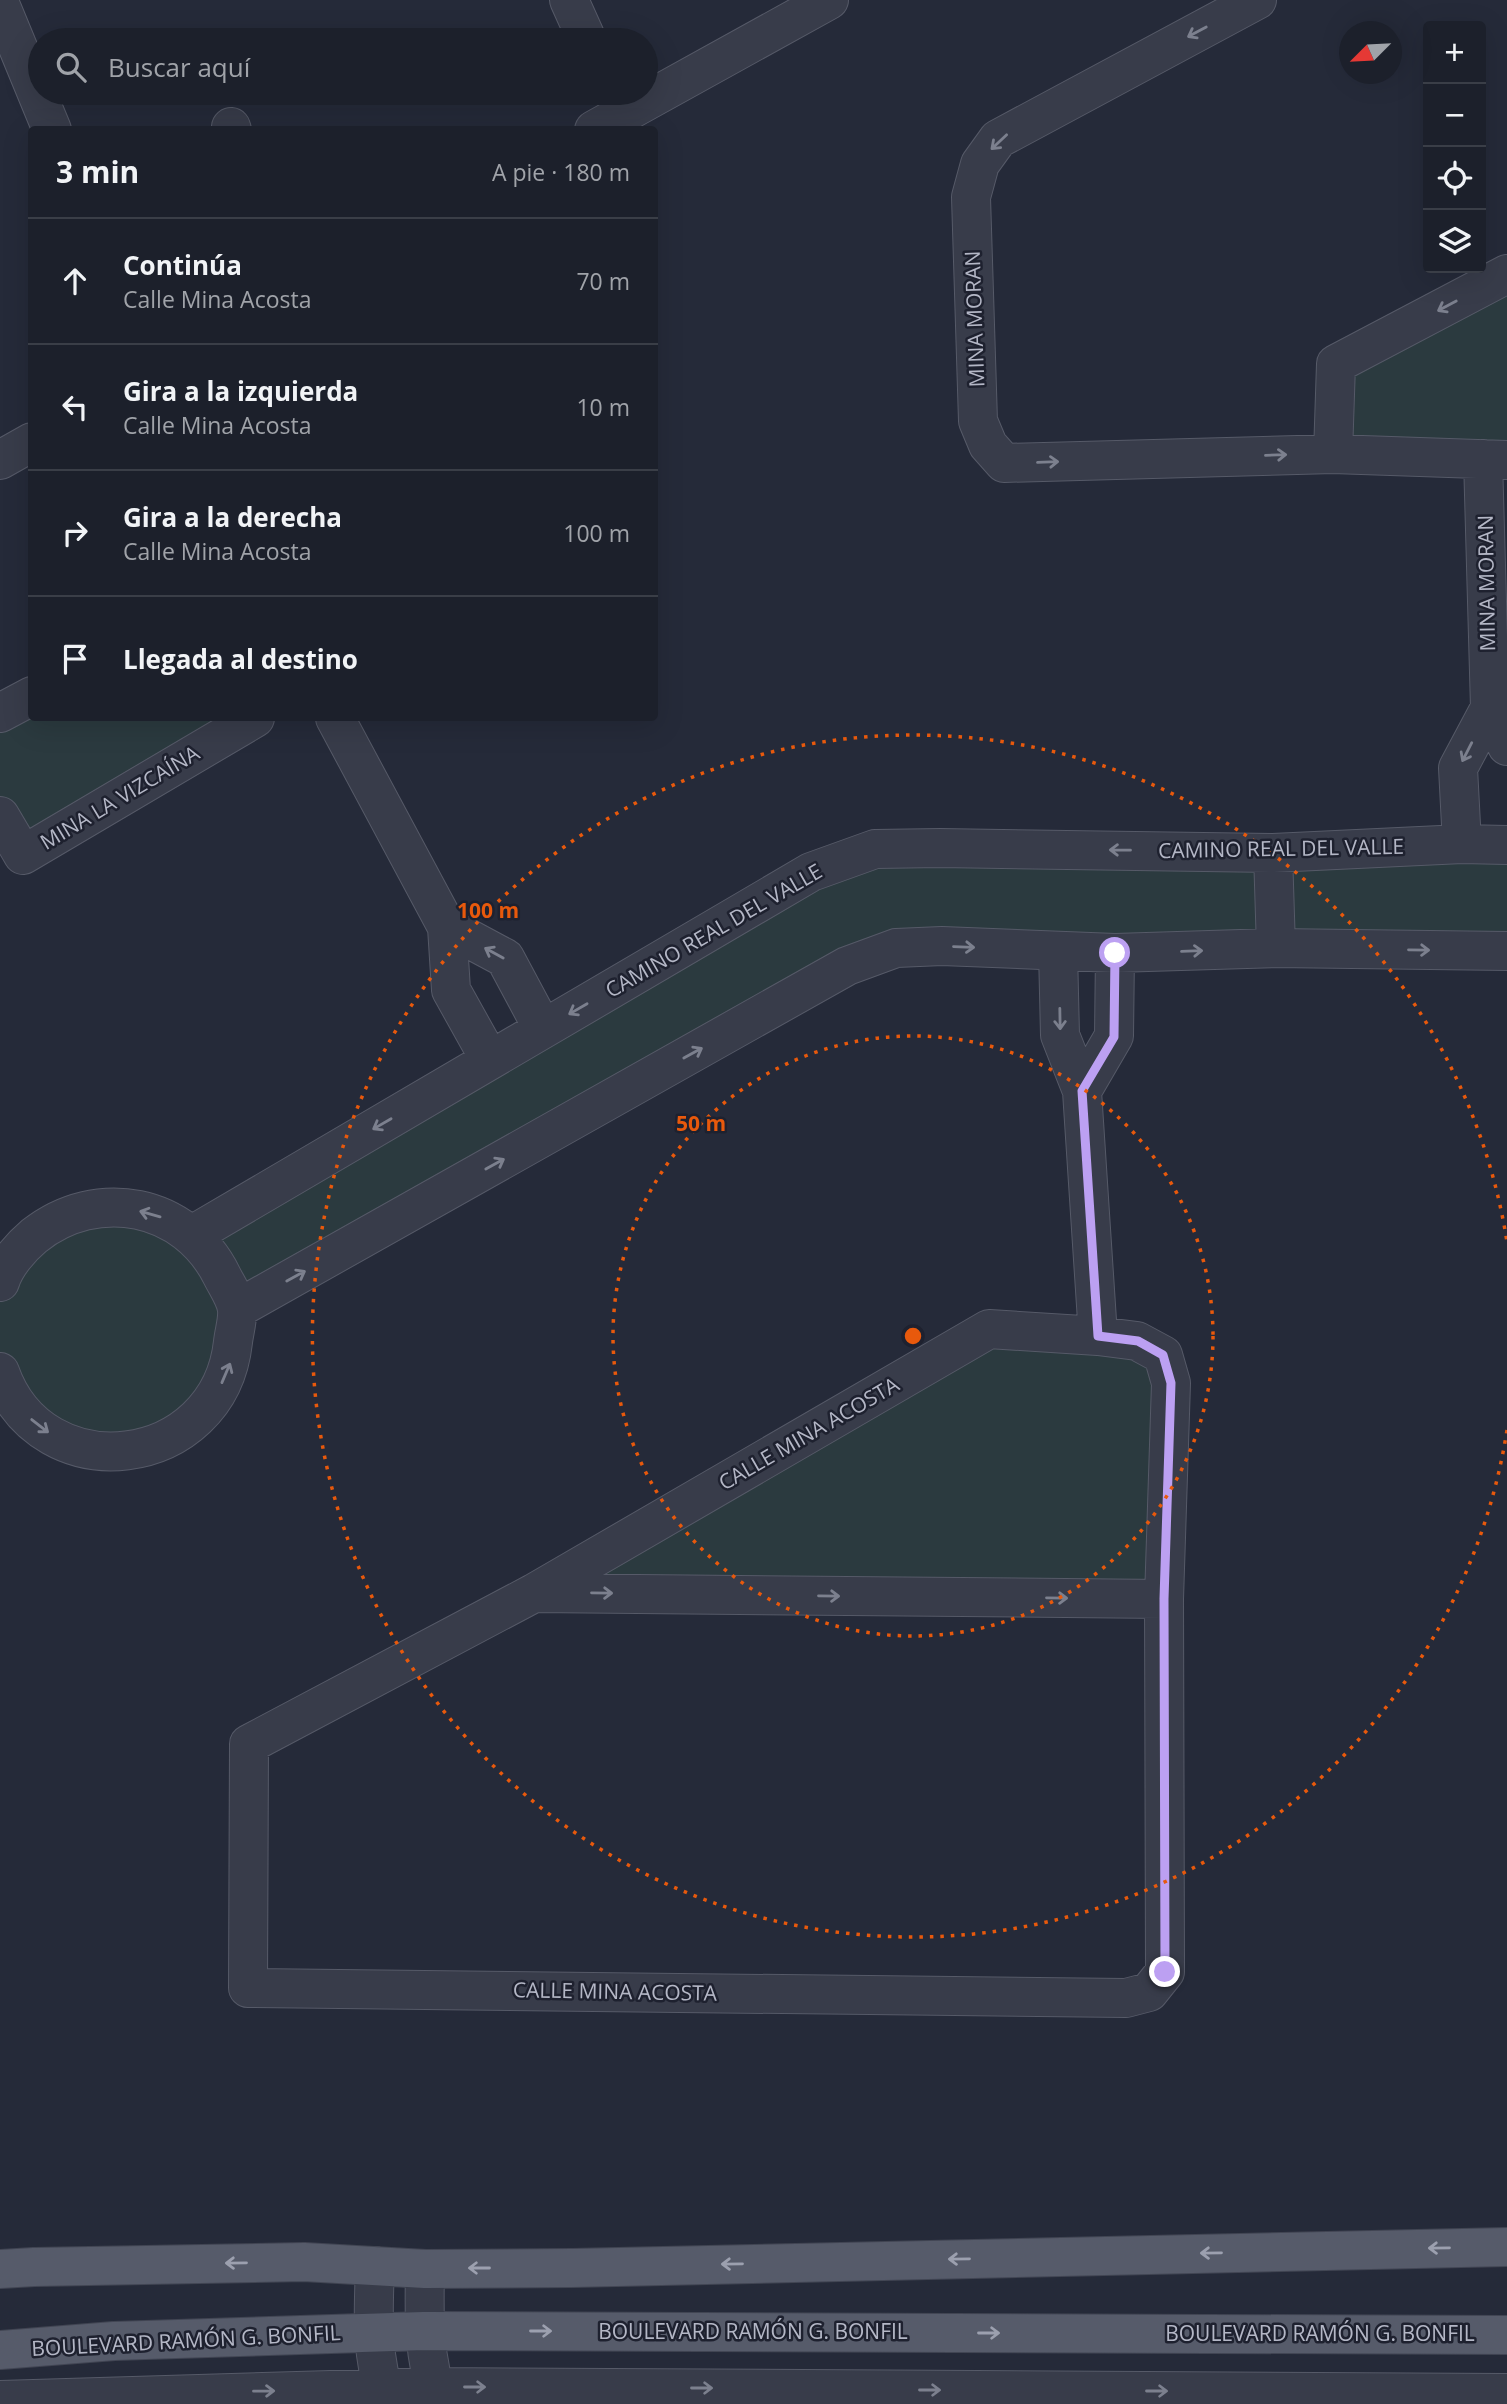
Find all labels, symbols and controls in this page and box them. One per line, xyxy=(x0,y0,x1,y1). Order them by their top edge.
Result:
north arrow xyxy=(1339,21,1402,84)
map controls xyxy=(1423,21,1486,273)
button: + xyxy=(1423,21,1486,84)
one-way arrow xyxy=(1187,26,1208,40)
search box xyxy=(28,28,658,105)
icon: search xyxy=(52,48,90,86)
text: Buscar aquí xyxy=(108,49,250,85)
button: − xyxy=(1423,84,1486,147)
one-way arrow xyxy=(990,134,1008,150)
button: locate xyxy=(1423,147,1486,210)
text: 3 min xyxy=(56,151,139,192)
text: A pie · 180 m xyxy=(492,156,630,188)
button: layers xyxy=(1423,210,1486,273)
text: Continúa xyxy=(123,247,242,283)
street label: MINA MORAN xyxy=(958,250,990,388)
icon: ahead xyxy=(56,262,94,300)
text: 70 m xyxy=(576,265,630,297)
text: Calle Mina Acosta xyxy=(123,283,311,315)
one-way arrow xyxy=(1437,299,1458,313)
text: Gira a la izquierda xyxy=(123,373,358,409)
icon: left xyxy=(56,388,94,426)
text: 10 m xyxy=(576,391,630,423)
text: Calle Mina Acosta xyxy=(123,409,311,441)
one-way arrow xyxy=(1264,449,1287,462)
one-way arrow xyxy=(1037,455,1060,468)
text: Gira a la derecha xyxy=(123,499,342,535)
icon: right xyxy=(56,514,94,552)
street label: MINA MORAN xyxy=(1471,514,1501,652)
text: 100 m xyxy=(563,517,630,549)
text: Calle Mina Acosta xyxy=(123,535,311,567)
icon: arrive xyxy=(56,640,94,678)
text: Llegada al destino xyxy=(123,641,358,677)
street label: MINA LA VIZCAÍNA xyxy=(35,738,205,856)
one-way arrow xyxy=(1459,741,1473,762)
street label: CAMINO REAL DEL VALLE xyxy=(1158,832,1404,864)
one-way arrow xyxy=(1109,844,1132,857)
street label: CAMINO REAL DEL VALLE xyxy=(600,857,827,1004)
text: 100 m xyxy=(457,896,519,924)
route start xyxy=(1099,937,1130,968)
one-way arrow xyxy=(952,940,975,953)
one-way arrow xyxy=(1407,943,1430,957)
one-way arrow xyxy=(1180,944,1203,957)
one-way arrow xyxy=(484,946,505,959)
one-way arrow xyxy=(569,1002,589,1016)
one-way arrow xyxy=(1053,1007,1066,1030)
one-way arrow xyxy=(682,1046,703,1059)
text: 50 m xyxy=(676,1109,726,1137)
one-way arrow xyxy=(372,1117,392,1131)
one-way arrow xyxy=(484,1157,504,1171)
one-way arrow xyxy=(139,1207,162,1220)
one-way arrow xyxy=(286,1269,306,1283)
centre of rings xyxy=(901,1324,925,1348)
one-way arrow xyxy=(221,1363,234,1384)
street label: CALLE MINA ACOSTA xyxy=(713,1370,904,1496)
one-way arrow xyxy=(30,1419,48,1434)
one-way arrow xyxy=(590,1587,613,1600)
one-way arrow xyxy=(818,1589,841,1603)
one-way arrow xyxy=(1045,1591,1068,1605)
route end xyxy=(1149,1956,1180,1987)
street label: CALLE MINA ACOSTA xyxy=(513,1975,718,2007)
one-way arrow xyxy=(1428,2241,1451,2255)
one-way arrow xyxy=(1200,2247,1223,2260)
one-way arrow xyxy=(948,2252,971,2266)
one-way arrow xyxy=(225,2257,248,2270)
one-way arrow xyxy=(721,2257,744,2271)
one-way arrow xyxy=(468,2261,491,2275)
street label: BOULEVARD RAMÓN G. BONFIL xyxy=(598,2317,908,2345)
street label: BOULEVARD RAMÓN G. BONFIL xyxy=(31,2318,341,2362)
street label: BOULEVARD RAMÓN G. BONFIL xyxy=(1165,2319,1475,2347)
one-way arrow xyxy=(529,2324,552,2338)
one-way arrow xyxy=(977,2326,1000,2340)
one-way arrow xyxy=(463,2380,486,2394)
one-way arrow xyxy=(691,2381,714,2395)
one-way arrow xyxy=(918,2383,941,2397)
one-way arrow xyxy=(252,2384,275,2398)
one-way arrow xyxy=(1146,2384,1169,2398)

